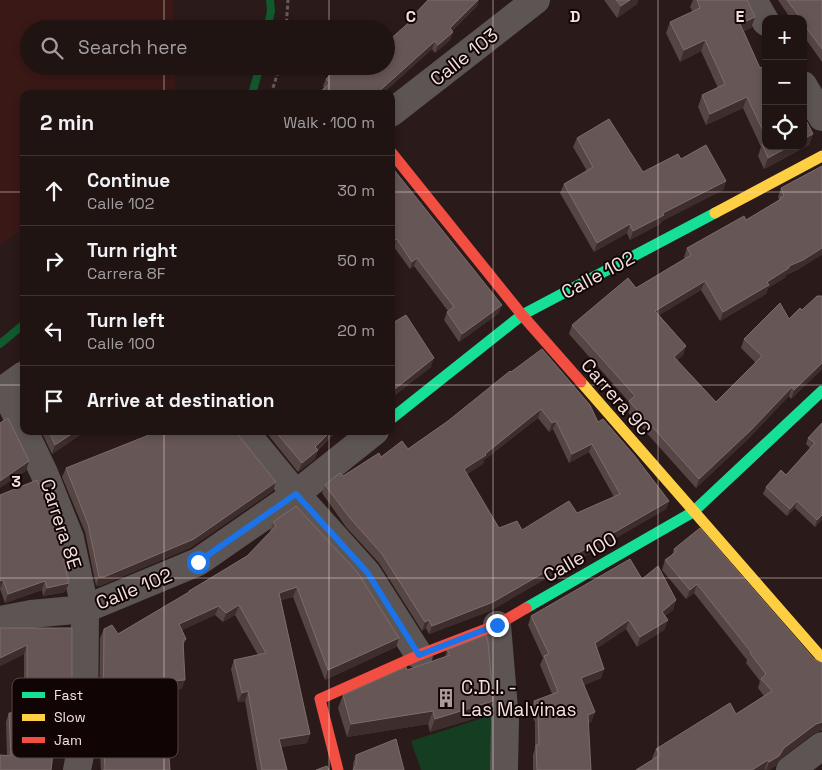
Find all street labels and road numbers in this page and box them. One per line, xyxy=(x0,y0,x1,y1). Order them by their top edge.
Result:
street label: Calle 103 xyxy=(425,22,503,92)
street label: Calle 102 xyxy=(557,245,639,305)
street label: Carrera 9C xyxy=(575,353,657,441)
street label: Carrera 8E xyxy=(35,476,87,572)
street label: Calle 100 xyxy=(539,526,621,588)
street label: Calle 102 xyxy=(92,562,176,616)

